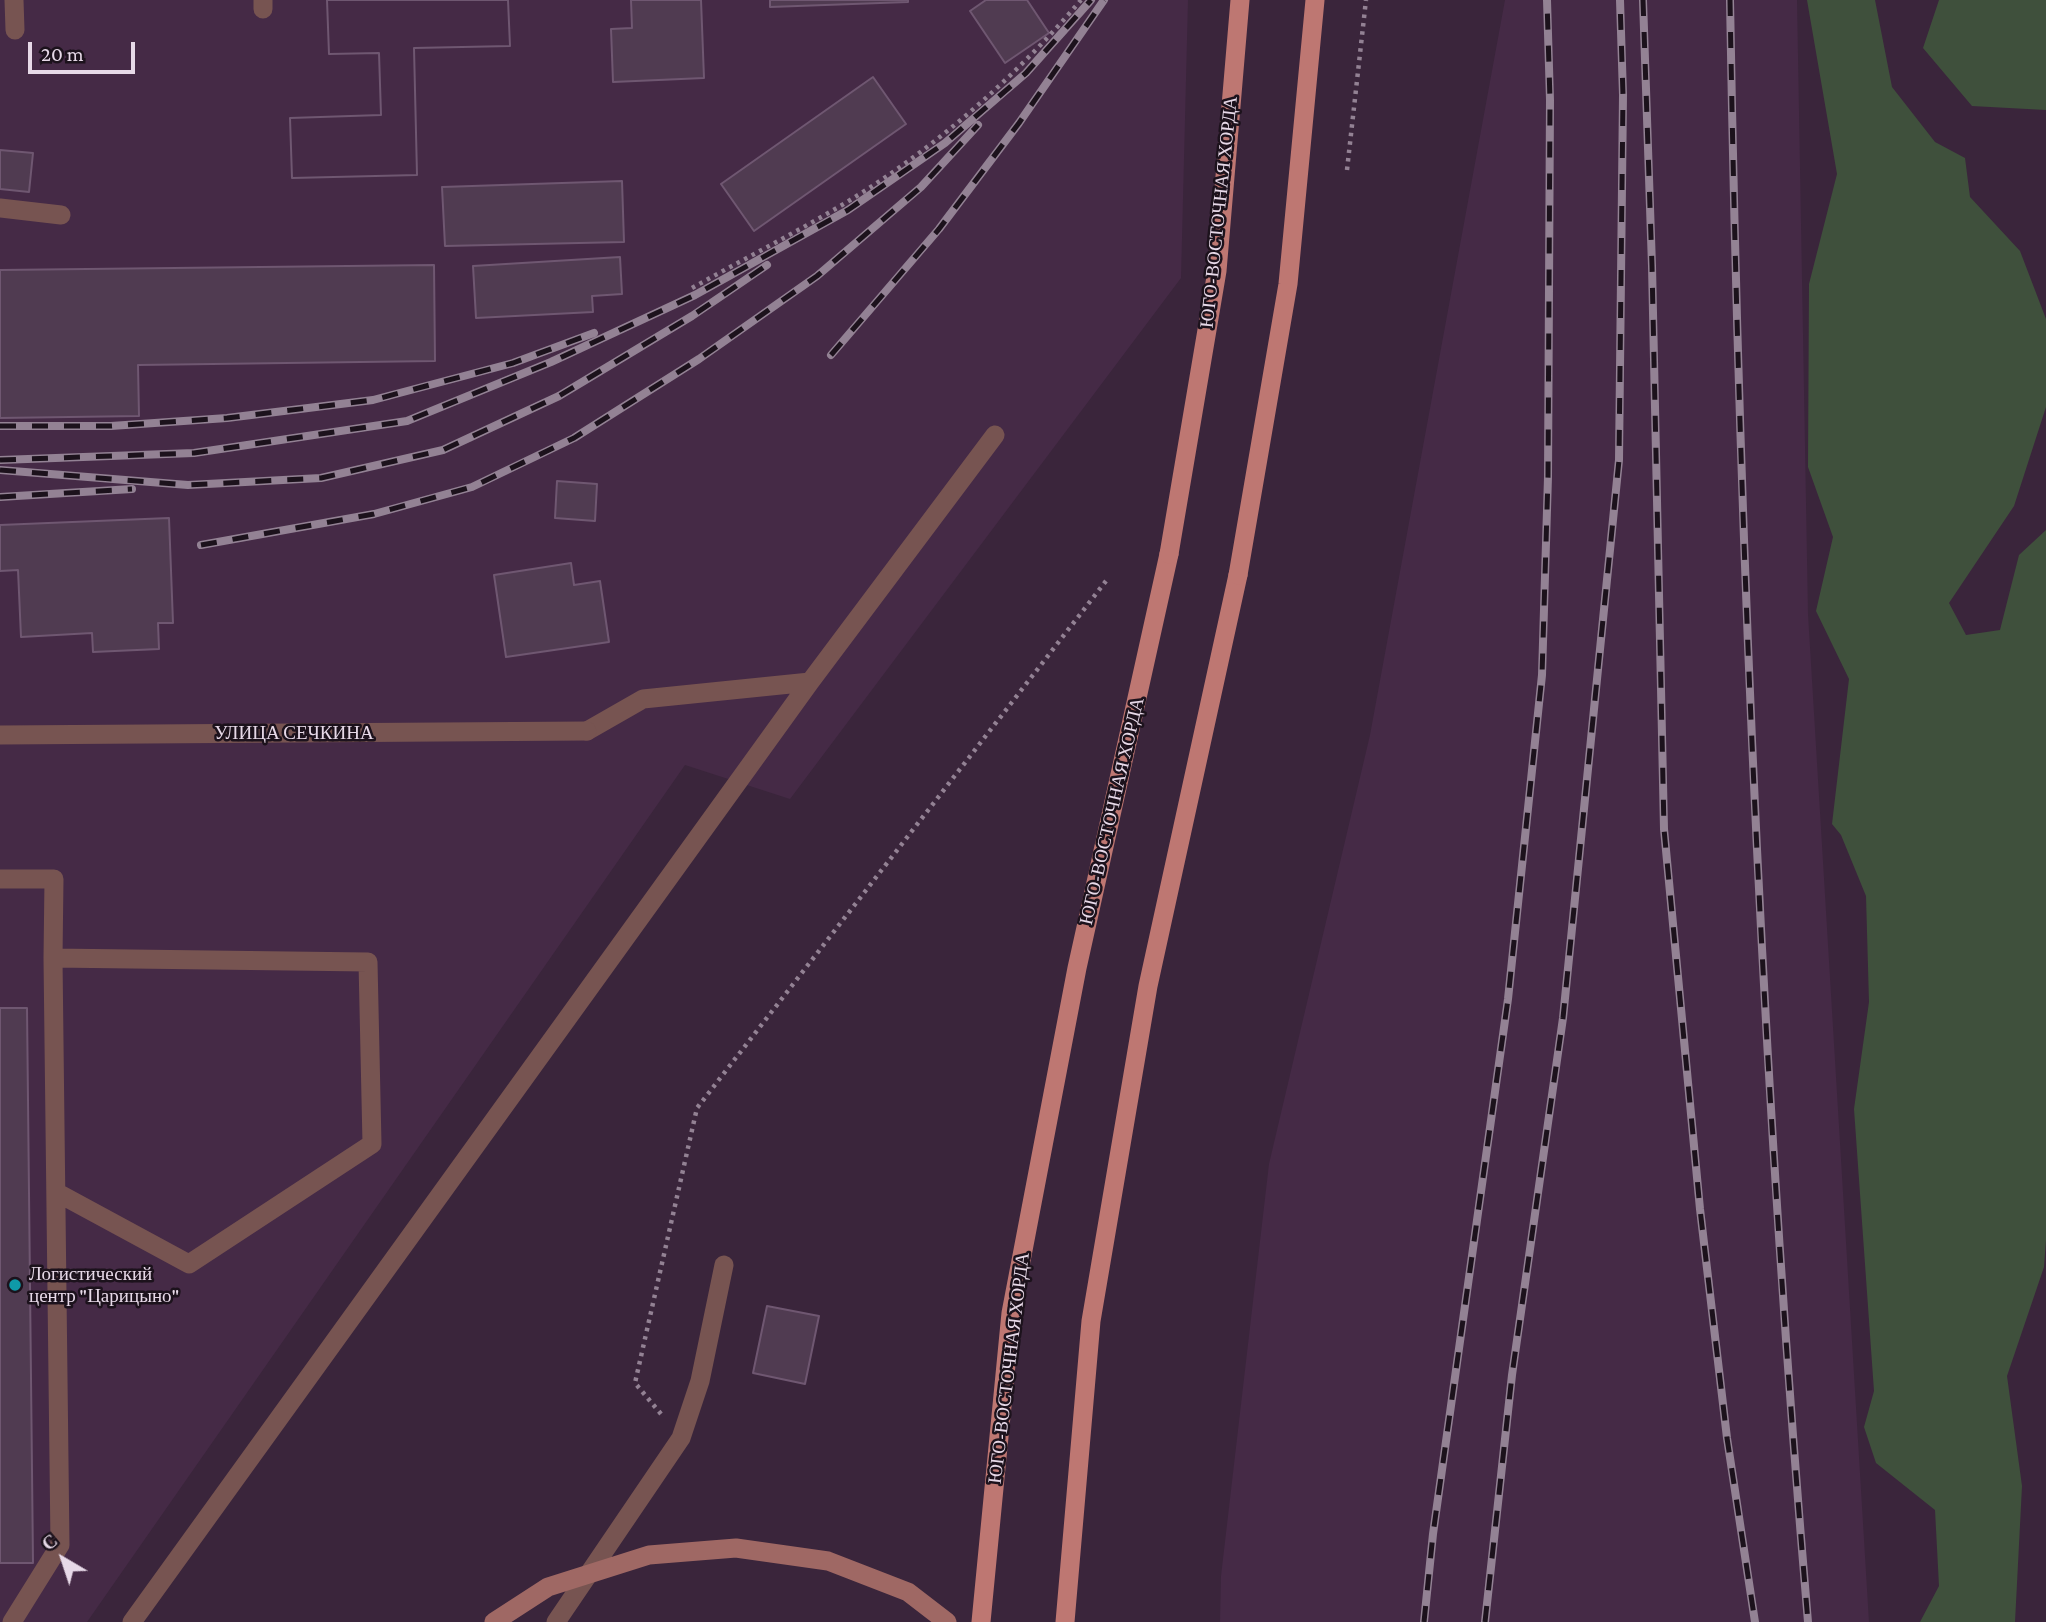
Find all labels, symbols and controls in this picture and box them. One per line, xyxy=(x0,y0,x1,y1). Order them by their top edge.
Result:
scale bar xyxy=(32,28,138,72)
text: 20 m xyxy=(41,42,84,66)
street label: ЮГО-ВОСТОЧНАЯ ХОРДА xyxy=(1195,95,1243,329)
street label: ЮГО-ВОСТОЧНАЯ ХОРДА xyxy=(1075,695,1149,927)
street label: УЛИЦА СЕЧКИНА xyxy=(214,722,374,744)
street label: ЮГО-ВОСТОЧНАЯ ХОРДА xyxy=(983,1251,1035,1485)
place label: Логистический центр "Царицыно" xyxy=(29,1263,179,1307)
marker: Логистический центр "Царицыно" xyxy=(7,1277,23,1293)
north arrow xyxy=(28,1524,98,1594)
text: С xyxy=(38,1530,61,1555)

